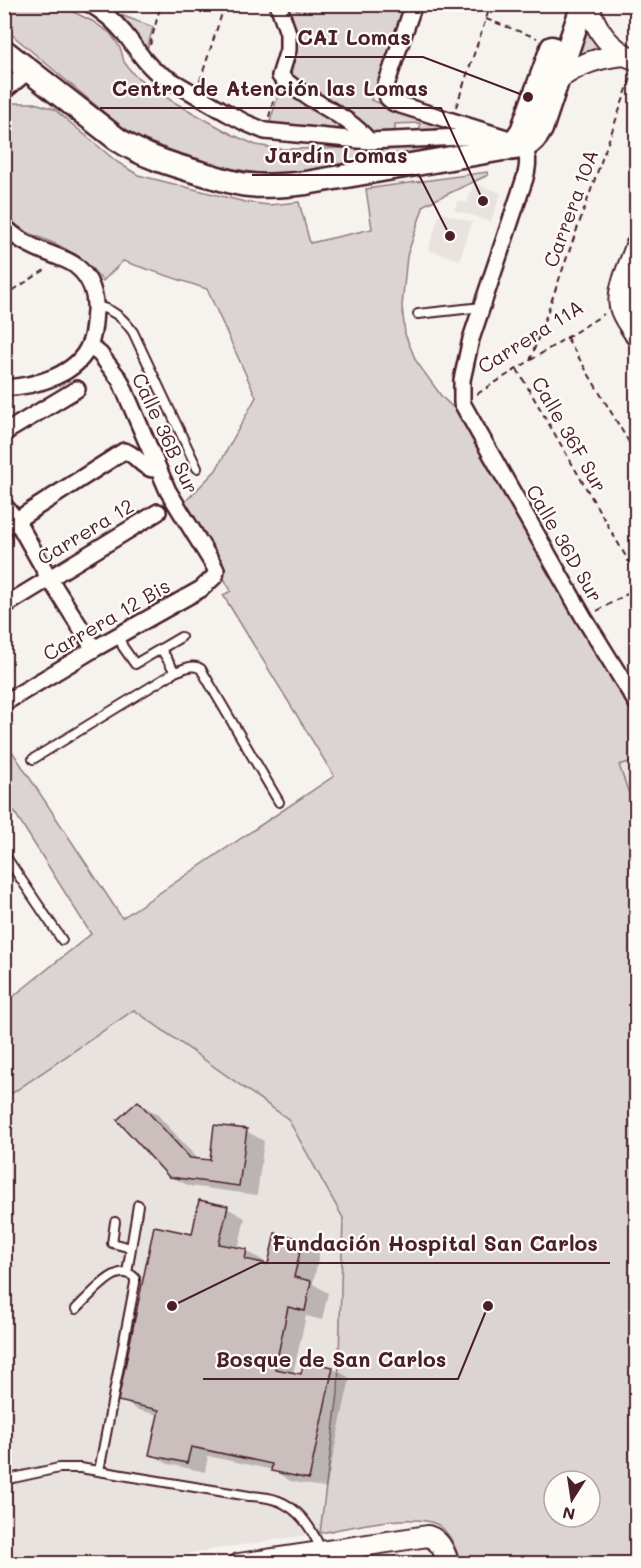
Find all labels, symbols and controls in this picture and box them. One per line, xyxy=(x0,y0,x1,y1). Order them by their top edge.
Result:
callout: CAI Lomas xyxy=(285,18,423,57)
text: CAI Lomas xyxy=(297,23,411,50)
callout: Centro de Atención las Lomas xyxy=(100,69,441,108)
text: Centro de Atención las Lomas xyxy=(112,74,428,101)
callout: Jardín Lomas xyxy=(252,136,419,175)
text: Jardín Lomas xyxy=(264,141,408,168)
street label: Carrera 10A xyxy=(537,146,603,270)
street label: Carrera 11A xyxy=(472,293,588,379)
street label: Calle 36B Sur xyxy=(127,368,205,498)
street label: Calle 36F Sur xyxy=(526,372,614,496)
street label: Calle 36D Sur xyxy=(521,479,609,607)
street label: Carrera 12 xyxy=(32,492,138,570)
street label: Carrera 12 Bis xyxy=(38,572,174,666)
callout: Fundación Hospital San Carlos xyxy=(260,1224,610,1263)
text: Fundación Hospital San Carlos xyxy=(272,1229,598,1256)
callout: Bosque de San Carlos xyxy=(203,1340,458,1379)
text: Bosque de San Carlos xyxy=(216,1345,446,1372)
north arrow xyxy=(542,1469,602,1529)
text: N xyxy=(561,1503,577,1526)

